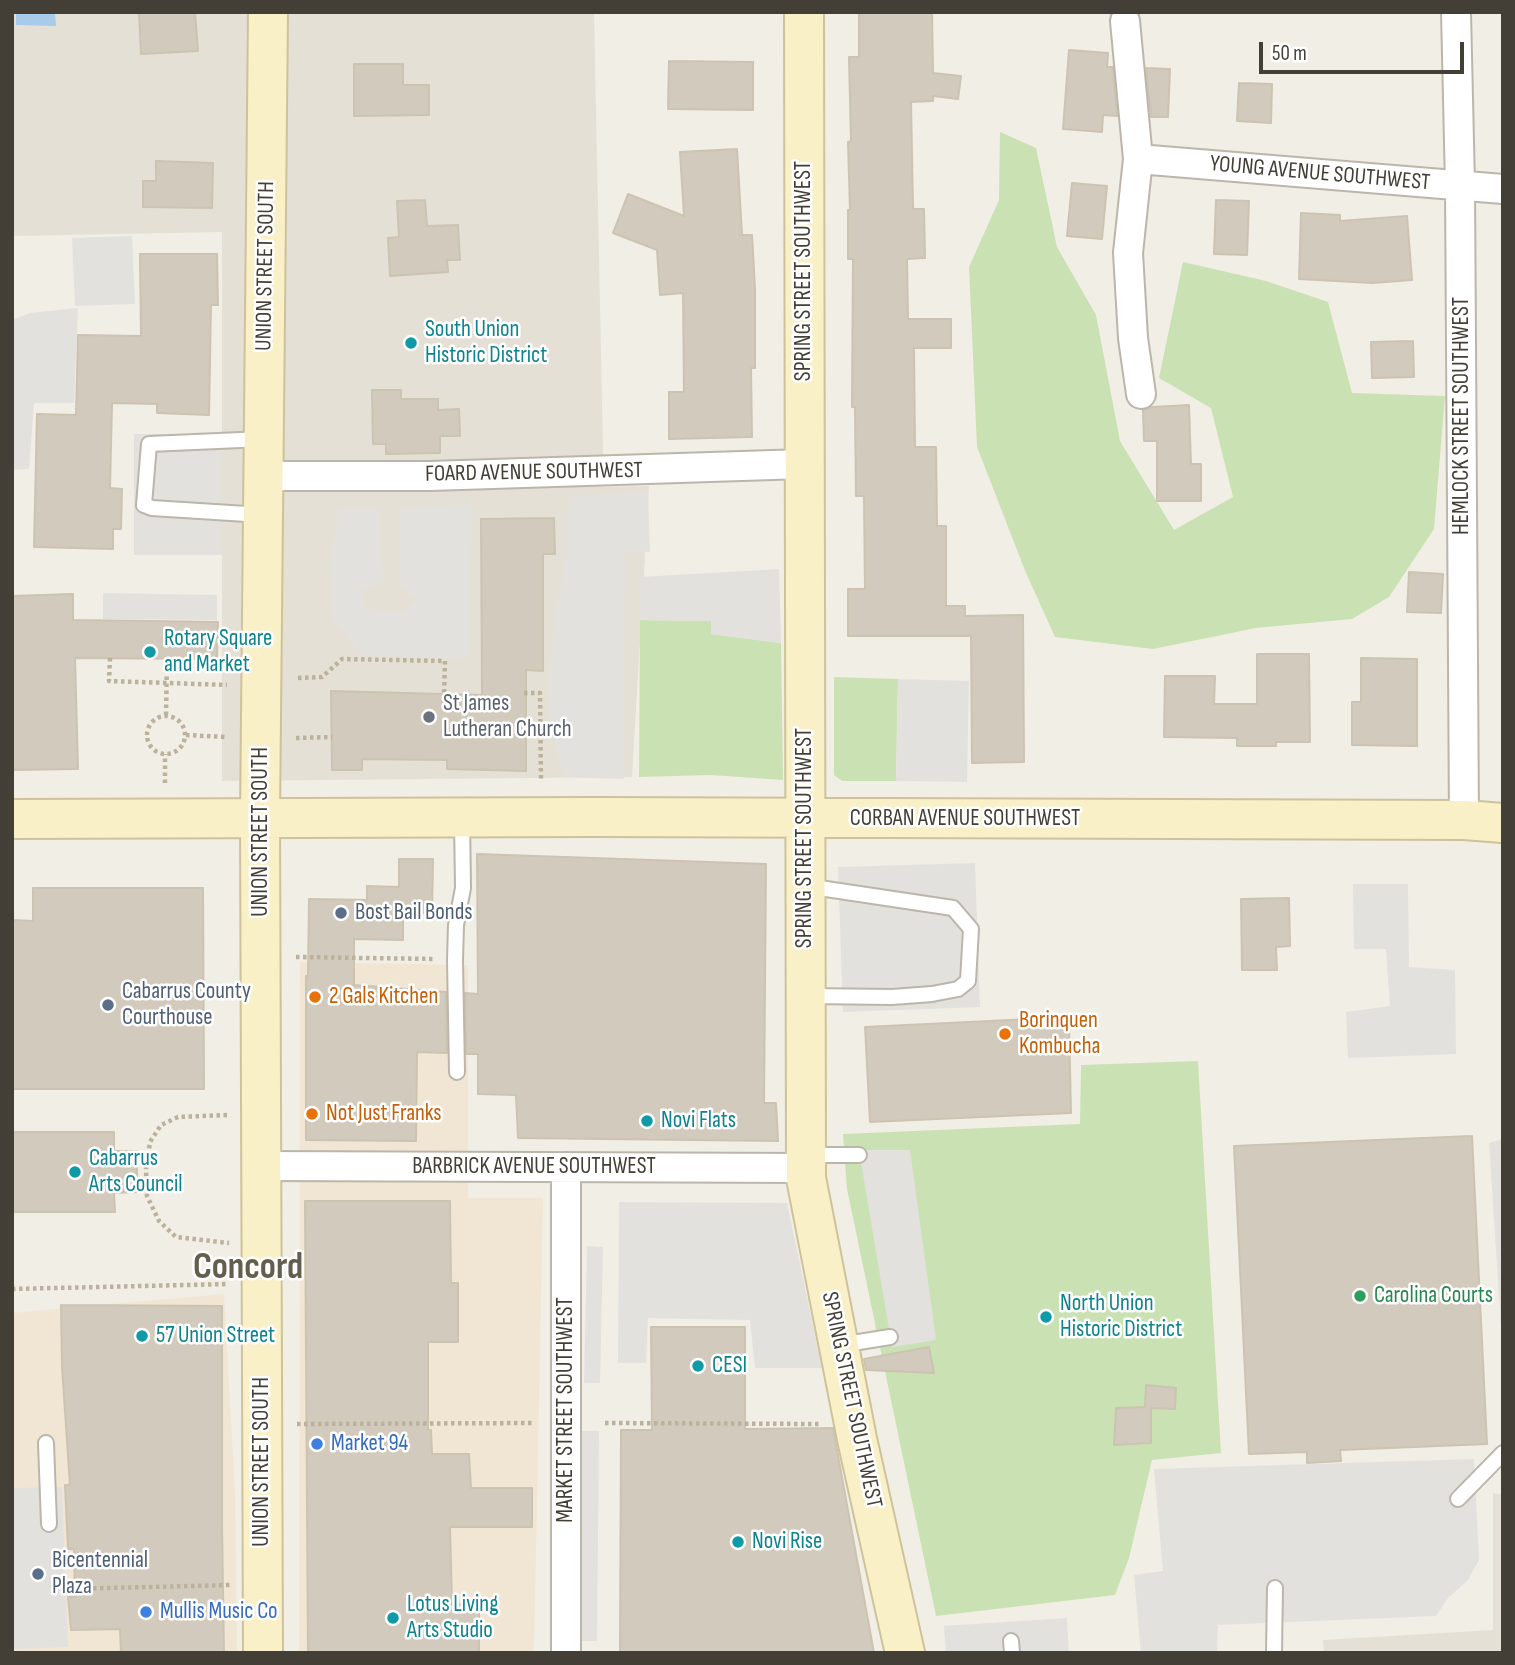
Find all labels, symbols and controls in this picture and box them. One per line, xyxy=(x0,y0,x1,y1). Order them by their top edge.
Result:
scale bar xyxy=(1263,28,1468,72)
text: 50 m xyxy=(1272,41,1307,66)
street label: YOUNG AVENUE SOUTHWEST xyxy=(1209,151,1431,197)
street label: SPRING STREET SOUTHWEST xyxy=(790,161,818,381)
street label: UNION STREET SOUTH xyxy=(251,181,281,351)
street label: HEMLOCK STREET SOUTHWEST xyxy=(1448,297,1476,535)
place label: South Union Historic District xyxy=(425,316,547,370)
marker: South Union Historic District xyxy=(403,335,419,351)
street label: FOARD AVENUE SOUTHWEST xyxy=(425,457,643,489)
place label: Rotary Square and Market xyxy=(164,625,272,679)
marker: Rotary Square and Market xyxy=(142,644,158,660)
place label: St James Lutheran Church xyxy=(443,690,572,744)
marker: St James Lutheran Church xyxy=(421,709,437,725)
street label: SPRING STREET SOUTHWEST xyxy=(791,728,819,948)
street label: UNION STREET SOUTH xyxy=(247,747,275,917)
street label: CORBAN AVENUE SOUTHWEST xyxy=(850,805,1080,833)
place label: Bost Bail Bonds xyxy=(355,899,473,927)
marker: Bost Bail Bonds xyxy=(333,905,349,921)
place label: Cabarrus County Courthouse xyxy=(122,978,251,1032)
place label: 2 Gals Kitchen xyxy=(329,983,438,1011)
marker: 2 Gals Kitchen xyxy=(307,989,323,1005)
marker: Cabarrus County Courthouse xyxy=(100,997,116,1013)
place label: Borinquen Kombucha xyxy=(1019,1007,1100,1061)
marker: Borinquen Kombucha xyxy=(997,1026,1013,1042)
place label: Not Just Franks xyxy=(326,1100,442,1128)
marker: Not Just Franks xyxy=(304,1106,320,1122)
place label: Novi Flats xyxy=(661,1107,736,1135)
marker: Novi Flats xyxy=(639,1113,655,1129)
place label: Cabarrus Arts Council xyxy=(89,1145,183,1199)
street label: BARBRICK AVENUE SOUTHWEST xyxy=(412,1153,656,1181)
marker: Cabarrus Arts Council xyxy=(67,1164,83,1180)
district label: Concord xyxy=(193,1247,303,1291)
place label: Carolina Courts xyxy=(1374,1282,1493,1310)
marker: Carolina Courts xyxy=(1352,1288,1368,1304)
street label: SPRING STREET SOUTHWEST xyxy=(815,1289,887,1511)
place label: North Union Historic District xyxy=(1060,1290,1182,1344)
street label: MARKET STREET SOUTHWEST xyxy=(552,1297,580,1523)
marker: North Union Historic District xyxy=(1038,1309,1054,1325)
place label: 57 Union Street xyxy=(156,1322,275,1350)
marker: 57 Union Street xyxy=(134,1328,150,1344)
place label: CESI xyxy=(712,1352,747,1380)
marker: CESI xyxy=(690,1358,706,1374)
street label: UNION STREET SOUTH xyxy=(248,1377,276,1547)
place label: Market 94 xyxy=(331,1430,408,1458)
marker: Market 94 xyxy=(309,1436,325,1452)
place label: Novi Rise xyxy=(752,1528,822,1556)
marker: Novi Rise xyxy=(730,1534,746,1550)
place label: Bicentennial Plaza xyxy=(52,1547,148,1601)
marker: Bicentennial Plaza xyxy=(30,1566,46,1582)
place label: Lotus Living Arts Studio xyxy=(407,1591,498,1645)
place label: Mullis Music Co xyxy=(160,1598,278,1626)
marker: Mullis Music Co xyxy=(138,1604,154,1620)
marker: Lotus Living Arts Studio xyxy=(385,1610,401,1626)

